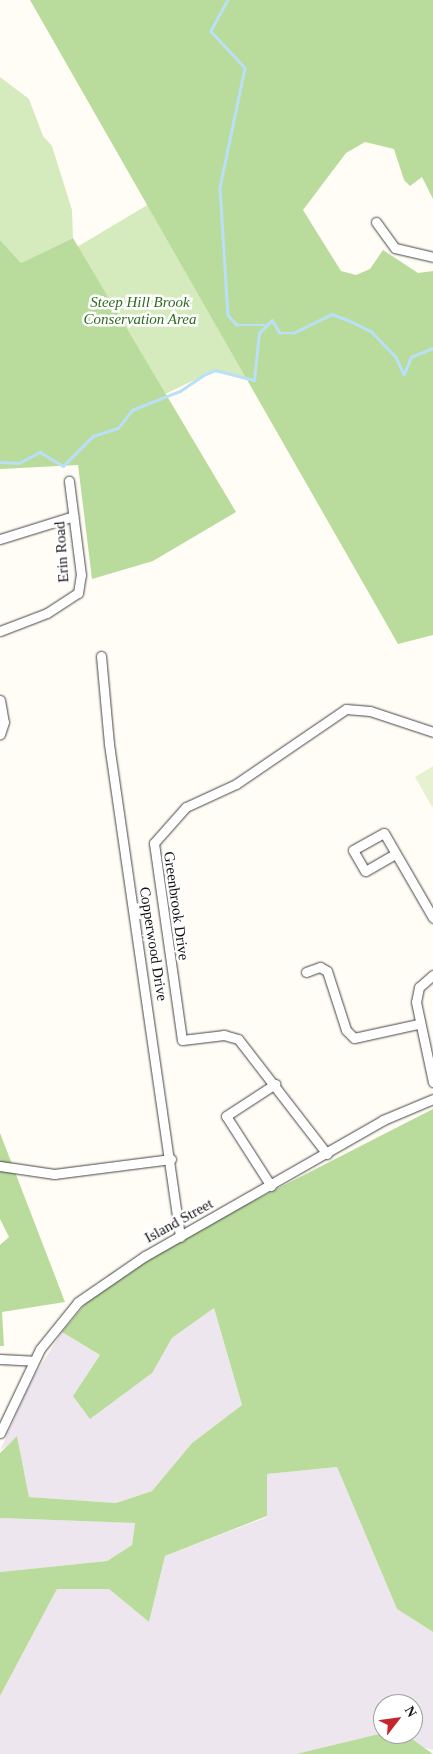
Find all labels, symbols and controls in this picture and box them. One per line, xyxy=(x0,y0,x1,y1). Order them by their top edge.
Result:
park label: Steep Hill Brook Conservation Area xyxy=(83,293,197,328)
street label: Erin Road xyxy=(51,521,73,583)
street label: Greenbrook Drive xyxy=(159,851,193,961)
street label: Copperwood Drive xyxy=(135,886,171,1002)
street label: Island Street xyxy=(142,1195,216,1247)
north arrow xyxy=(373,1694,423,1744)
text: N xyxy=(402,1704,420,1720)

